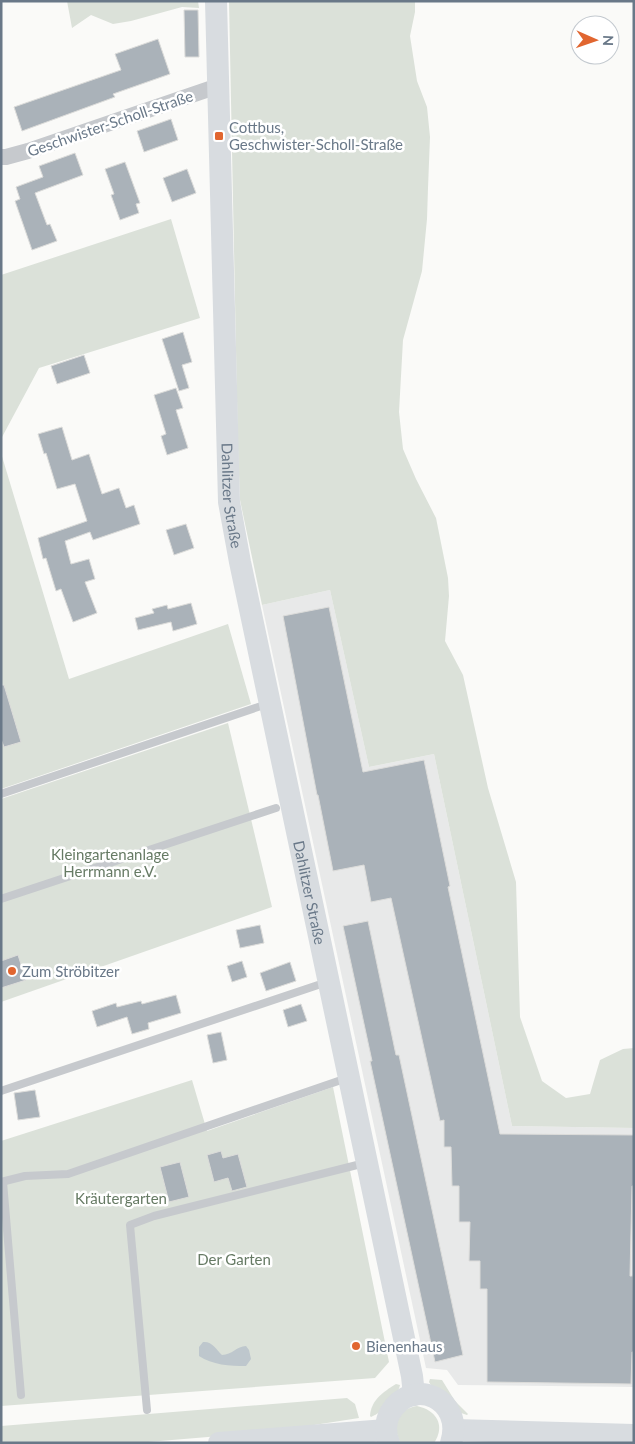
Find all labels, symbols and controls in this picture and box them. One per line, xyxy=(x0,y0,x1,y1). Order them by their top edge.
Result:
north arrow xyxy=(570,15,620,65)
text: N xyxy=(600,35,617,46)
street label: Geschwister-Scholl-Straße xyxy=(25,86,195,160)
place label: Cottbus, Geschwister-Scholl-Straße xyxy=(229,118,403,153)
marker: Cottbus, Geschwister-Scholl-Straße xyxy=(213,130,225,142)
street label: Dahlitzer Straße xyxy=(218,443,246,550)
street label: Dahlitzer Straße xyxy=(290,839,330,946)
park label: Kleingartenanlage Herrmann e.V. xyxy=(51,845,169,880)
place label: Zum Ströbitzer xyxy=(22,962,120,980)
marker: Zum Ströbitzer xyxy=(6,965,18,977)
park label: Kräutergarten xyxy=(75,1189,167,1207)
park label: Der Garten xyxy=(197,1250,271,1268)
place label: Bienenhaus xyxy=(366,1337,442,1355)
marker: Bienenhaus xyxy=(350,1340,362,1352)

